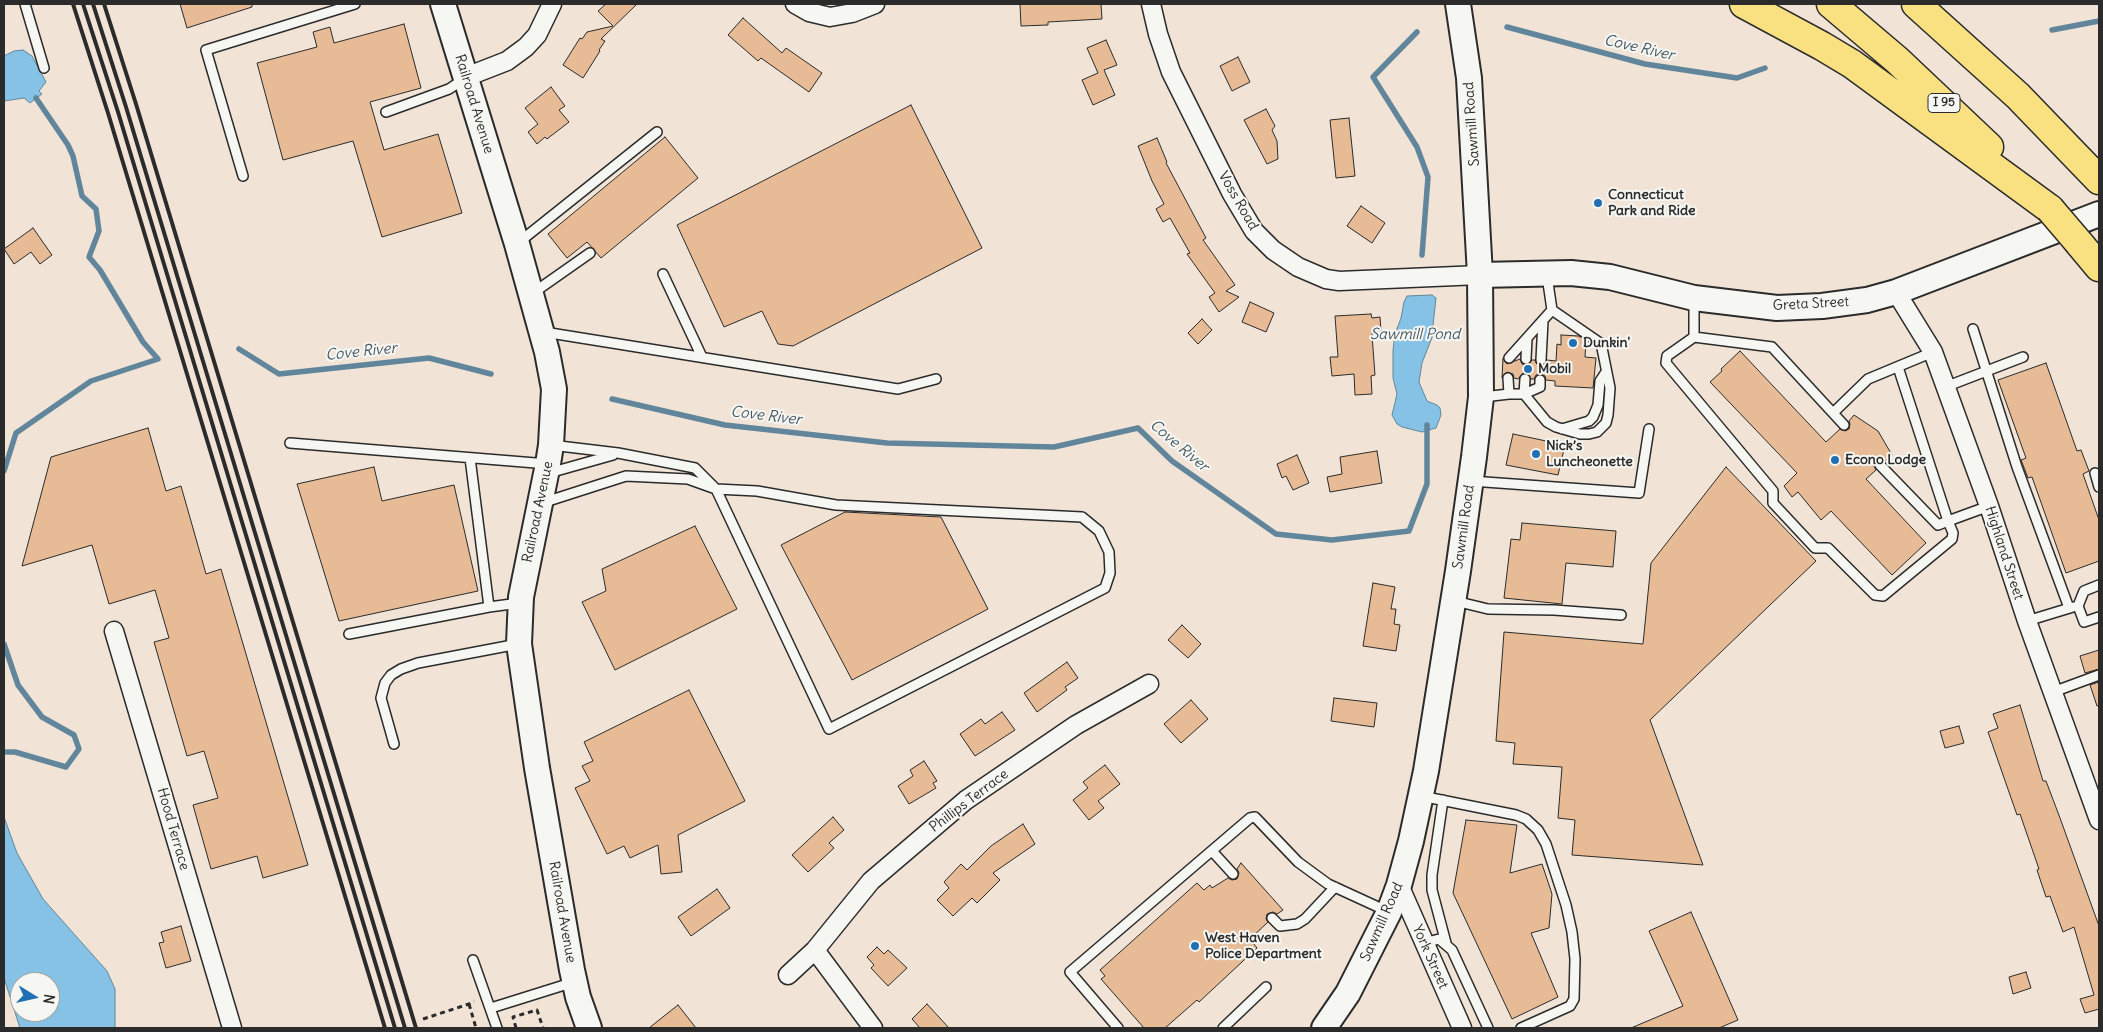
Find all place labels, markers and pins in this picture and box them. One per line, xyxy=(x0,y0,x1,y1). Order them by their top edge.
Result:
place label: Connecticut Park and Ride xyxy=(1608,187,1696,220)
marker: Connecticut Park and Ride xyxy=(1592,197,1604,209)
place label: Dunkin' xyxy=(1583,335,1630,351)
marker: Dunkin' xyxy=(1567,337,1579,349)
place label: Mobil xyxy=(1538,361,1571,377)
marker: Mobil xyxy=(1522,363,1534,375)
place label: Nick’s Luncheonette xyxy=(1546,438,1633,471)
marker: Nick’s Luncheonette xyxy=(1530,448,1542,460)
place label: Econo Lodge xyxy=(1845,452,1926,468)
marker: Econo Lodge xyxy=(1829,454,1841,466)
place label: West Haven Police Department xyxy=(1205,930,1321,962)
marker: West Haven Police Department xyxy=(1189,940,1201,952)

